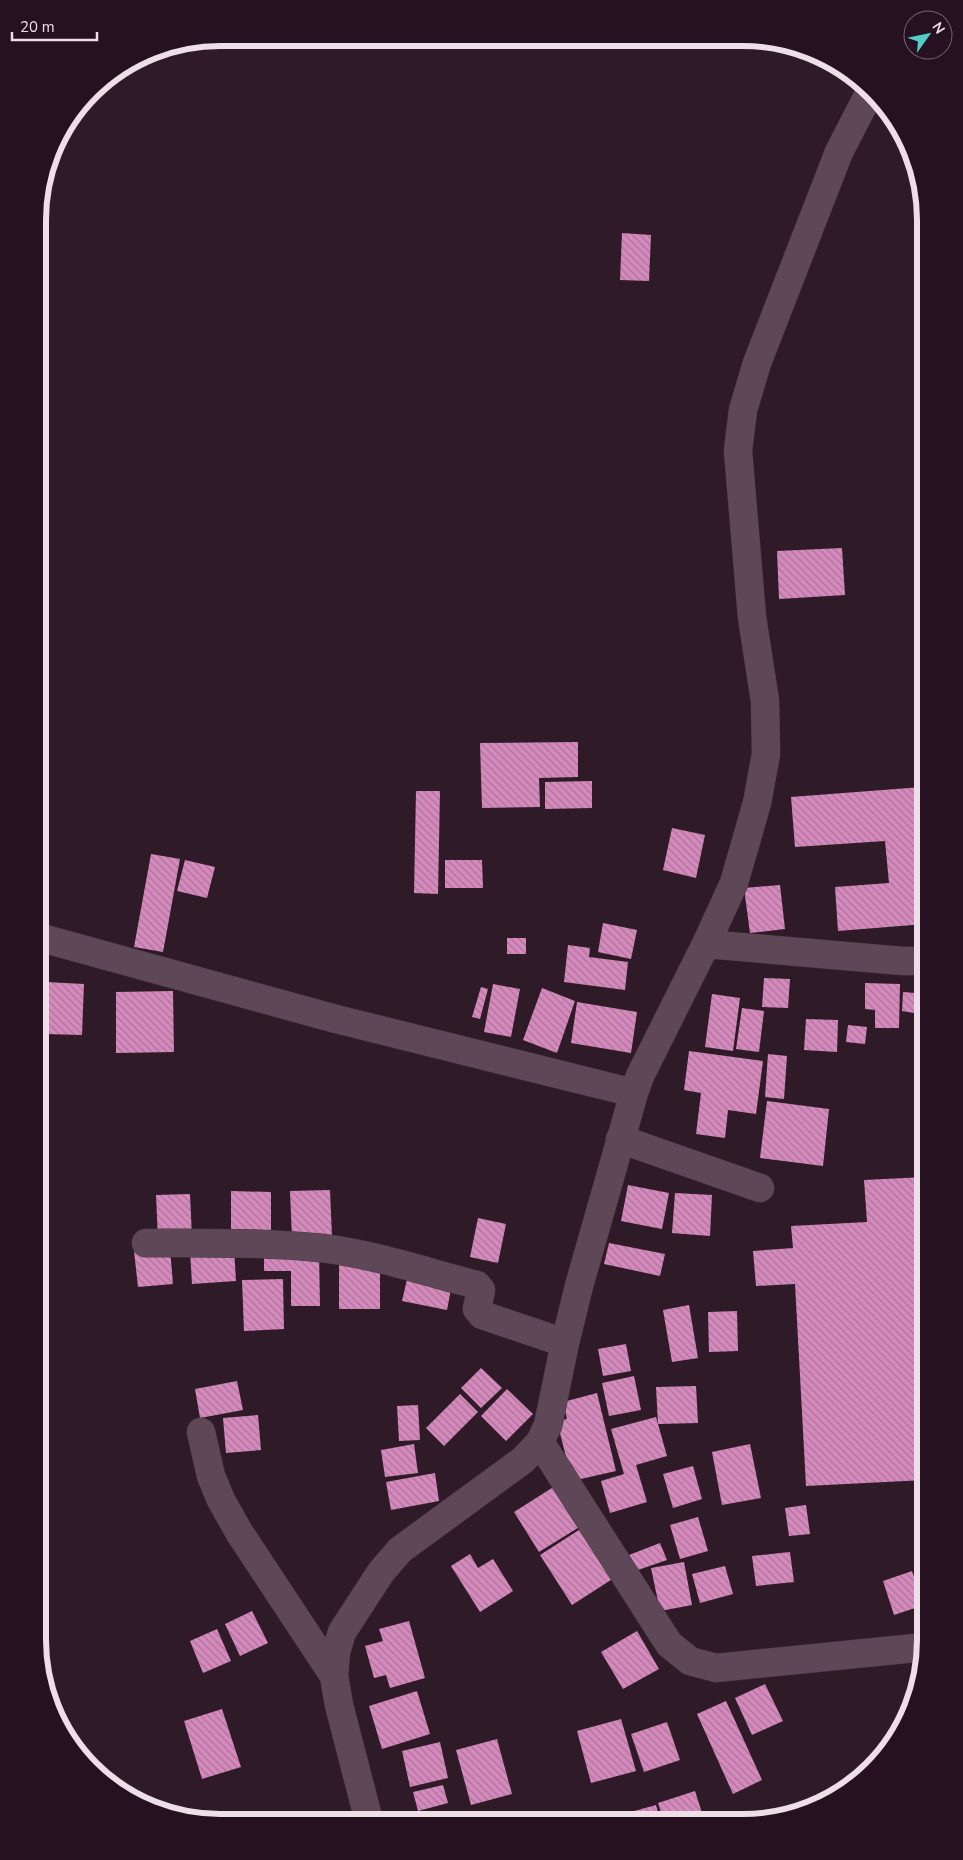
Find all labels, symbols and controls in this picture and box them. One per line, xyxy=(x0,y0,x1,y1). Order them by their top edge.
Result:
scale bar xyxy=(12,10,98,42)
north arrow xyxy=(903,10,953,60)
text: 20 m xyxy=(20,17,55,37)
text: N xyxy=(928,19,949,38)

